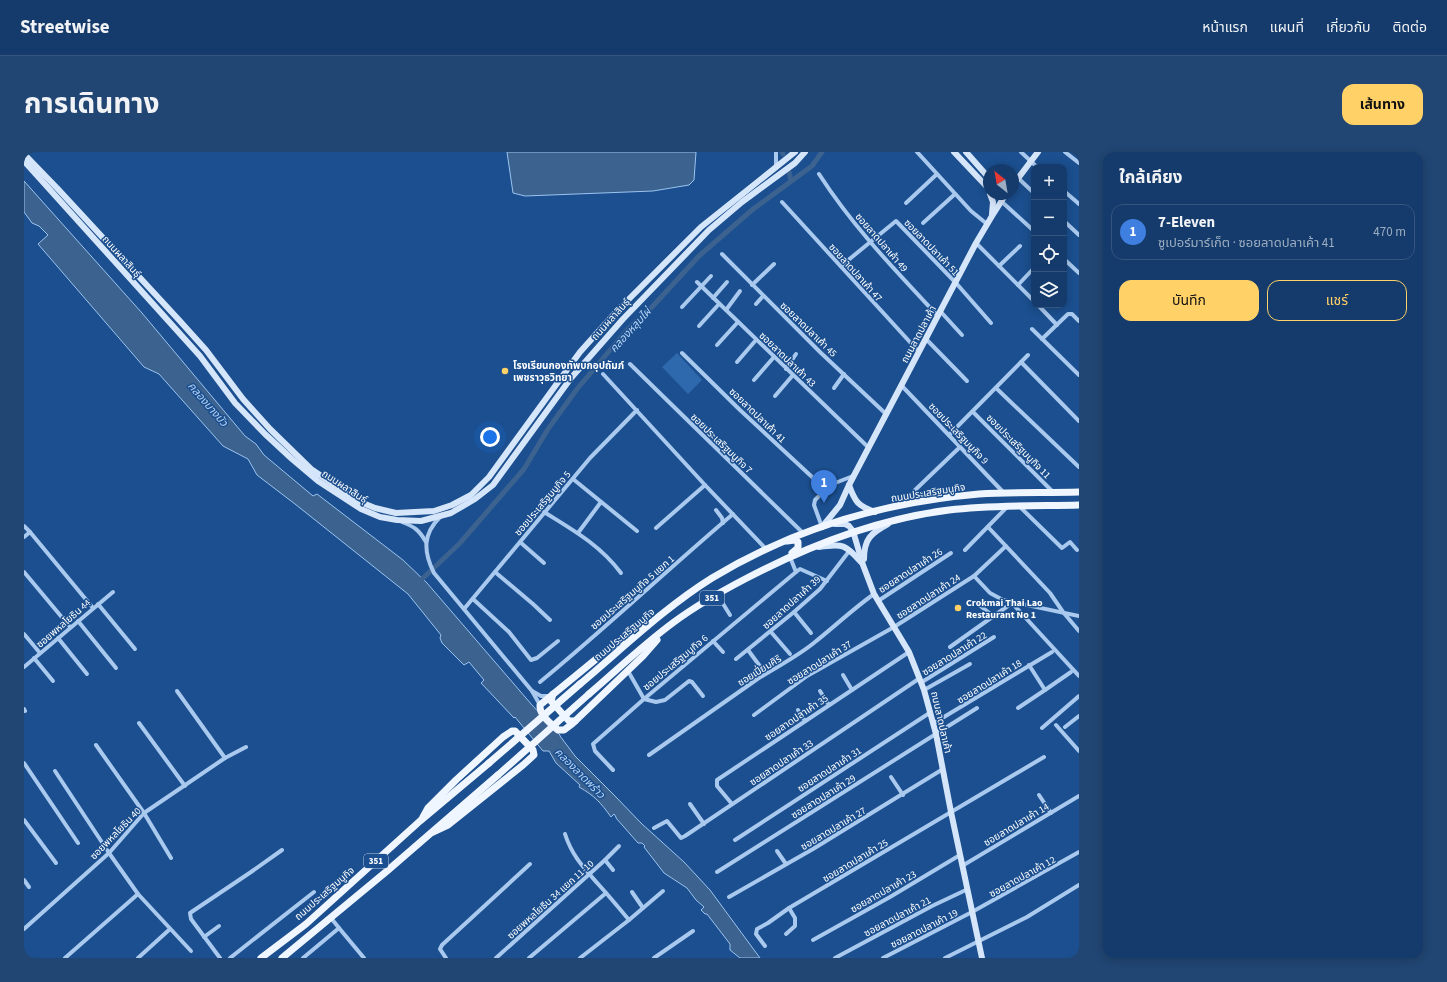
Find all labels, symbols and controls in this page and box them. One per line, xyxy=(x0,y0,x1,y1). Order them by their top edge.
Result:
text: Streetwise xyxy=(20,14,110,41)
text: หน้าแรก xyxy=(1202,18,1248,38)
text: แผนที่ xyxy=(1270,18,1304,38)
text: เกี่ยวกับ xyxy=(1326,18,1371,38)
text: ติดต่อ xyxy=(1393,18,1427,38)
text: การเดินทาง xyxy=(24,84,159,124)
button: เส้นทาง xyxy=(1342,84,1423,125)
north arrow xyxy=(983,164,1019,200)
map controls xyxy=(1031,164,1067,308)
button: + xyxy=(1031,164,1067,200)
text: ใกล้เคียง xyxy=(1119,166,1182,190)
button: − xyxy=(1031,200,1067,236)
street label: ซอยลาดปลาเค้า 49 xyxy=(852,210,911,275)
text: 7-Eleven xyxy=(1158,212,1215,233)
street label: ซอยลาดปลาเค้า 51 xyxy=(901,216,962,279)
text: 1 xyxy=(1130,223,1136,241)
text: 470 m xyxy=(1373,223,1406,241)
street label: ถนนผลาสินธุ์ xyxy=(99,233,144,281)
text: ซูเปอร์มาร์เก็ต · ซอยลาดปลาเค้า 41 xyxy=(1158,234,1335,252)
button: locate xyxy=(1031,236,1067,272)
street label: ซอยลาดปลาเค้า 47 xyxy=(825,240,885,305)
button: layers xyxy=(1031,272,1067,308)
button: บันทึก xyxy=(1119,280,1259,321)
button: แชร์ xyxy=(1267,280,1407,321)
street label: ถนนผลาสินธุ์ xyxy=(588,296,633,344)
street label: ซอยลาดปลาเค้า 45 xyxy=(777,299,840,360)
water label: คลองหลุมไผ่ xyxy=(606,303,656,356)
street label: ถนนลาดปลาเค้า xyxy=(898,303,940,366)
street label: ซอยลาดปลาเค้า 43 xyxy=(756,329,819,390)
place label: โรงเรียนกองทัพบกอุปถัมภ์ เพชราวุธวิทยา xyxy=(513,359,624,385)
marker: โรงเรียนกองทัพบกอุปถัมภ์ เพชราวุธวิทยา xyxy=(500,366,510,376)
water label: คลองบางบัว xyxy=(184,379,231,430)
street label: ซอยลาดปลาเค้า 41 xyxy=(726,385,789,446)
street label: ซอยประเสริฐมนูกิจ 9 xyxy=(925,400,991,468)
street label: ซอยประเสริฐมนูกิจ 7 xyxy=(687,411,755,477)
street label: ซอยประเสริฐมนูกิจ 11 xyxy=(983,411,1054,482)
your location xyxy=(480,427,500,447)
street label: ถนนผลาสินธุ์ xyxy=(319,467,370,507)
street label: ซอยประเสริฐมนูกิจ 5 xyxy=(511,468,574,539)
pin: 1 xyxy=(811,470,837,503)
street label: ถนนประเสริฐมนูกิจ xyxy=(890,480,966,506)
street label: ซอยลาดปลาเค้า 26 xyxy=(876,545,945,597)
street label: ซอยประเสริฐมนูกิจ 5 แยก 1 xyxy=(588,552,678,633)
street label: ซอยลาดปลาเค้า 24 xyxy=(894,571,963,623)
street label: ซอยลาดปลาเค้า 39 xyxy=(759,573,824,633)
road number: 351 xyxy=(700,591,724,605)
street label: ซอยพหลโยธิน 44 xyxy=(33,596,94,651)
place label: Crokmai Thai Lao Restaurant No 1 xyxy=(966,596,1043,622)
marker: Crokmai Thai Lao Restaurant No 1 xyxy=(953,603,963,613)
street label: ถนนประเสริฐมนูกิจ xyxy=(591,605,658,664)
street label: ซอยลาดปลาเค้า 22 xyxy=(919,628,990,679)
street label: ซอยประเสริฐมนูกิจ 6 xyxy=(640,631,711,694)
street label: ซอยลาดปลาเค้า 37 xyxy=(784,637,855,688)
street label: ซอยเปี่ยมศิริ xyxy=(734,651,785,690)
street label: ซอยลาดปลาเค้า 18 xyxy=(954,656,1025,707)
street label: ถนนลาดปลาเค้า xyxy=(927,690,955,755)
street label: ซอยลาดปลาเค้า 35 xyxy=(762,691,831,744)
street label: ซอยลาดปลาเค้า 33 xyxy=(747,736,816,789)
street label: ซอยลาดปลาเค้า 31 xyxy=(795,744,864,796)
water label: คลองลาดพร้าว xyxy=(551,745,609,802)
street label: ซอยลาดปลาเค้า 29 xyxy=(788,771,859,822)
street label: ซอยลาดปลาเค้า 14 xyxy=(981,800,1052,850)
street label: ซอยพหลโยธิน 40 xyxy=(87,804,144,863)
street label: ซอยลาดปลาเค้า 27 xyxy=(798,804,869,854)
street label: ซอยลาดปลาเค้า 25 xyxy=(820,836,891,886)
street label: ซอยลาดปลาเค้า 12 xyxy=(987,853,1058,901)
road number: 351 xyxy=(364,854,388,868)
street label: ซอยพหลโยธิน 34 แยก 11-10 xyxy=(504,857,597,943)
street label: ถนนประเสริฐมนูกิจ xyxy=(292,864,358,924)
street label: ซอยลาดปลาเค้า 23 xyxy=(848,867,919,916)
street label: ซอยลาดปลาเค้า 21 xyxy=(862,893,933,940)
street label: ซอยลาดปลาเค้า 19 xyxy=(888,906,961,952)

